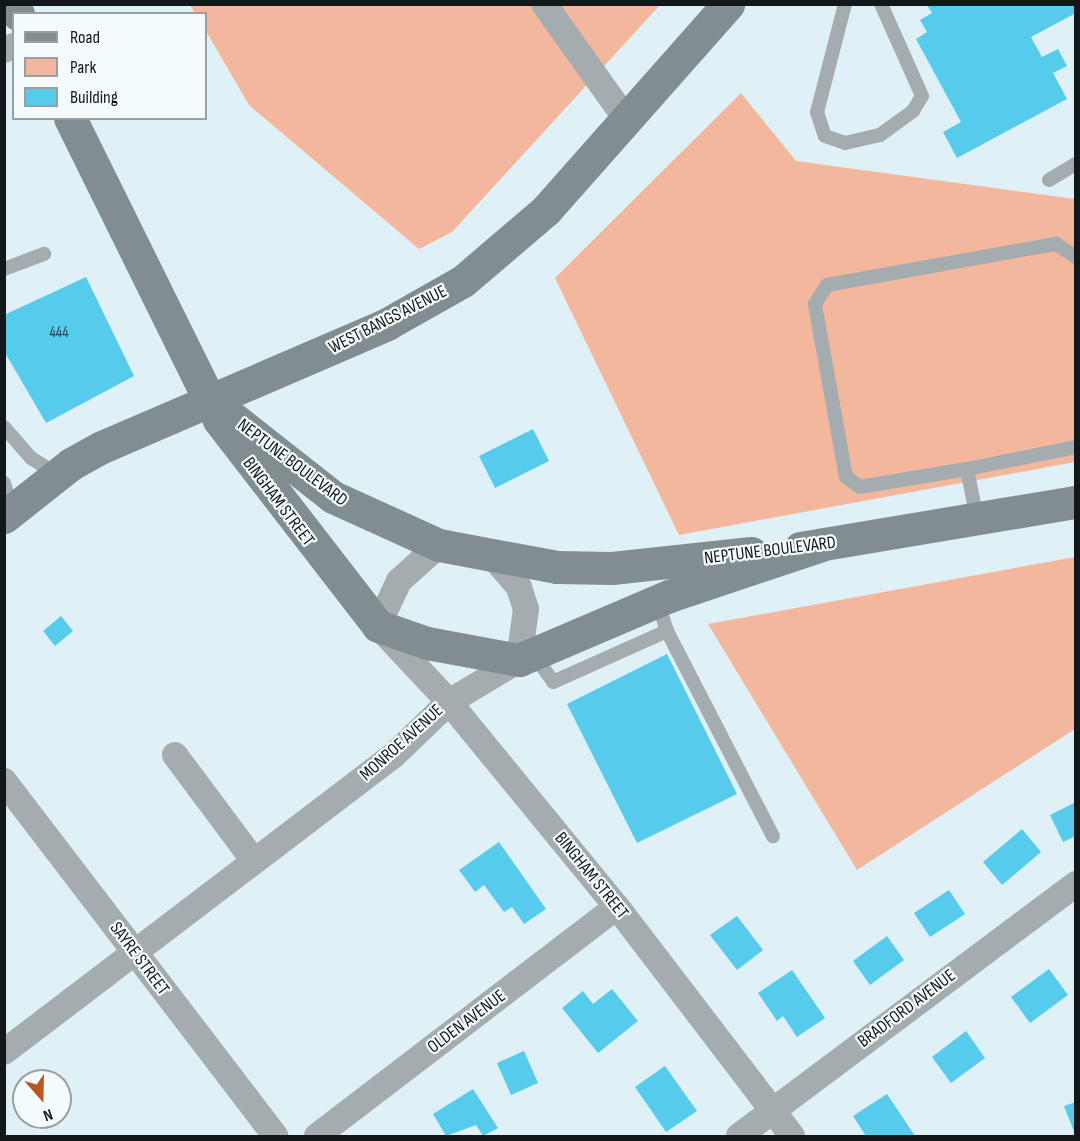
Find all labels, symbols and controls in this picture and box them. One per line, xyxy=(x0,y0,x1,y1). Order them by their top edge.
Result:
legend xyxy=(12,12,207,120)
text: Road xyxy=(70,27,100,48)
text: Park xyxy=(70,57,96,78)
text: Building xyxy=(70,87,118,108)
street label: WEST BANGS AVENUE xyxy=(325,281,451,359)
house number: 444 xyxy=(50,324,68,342)
street label: NEPTUNE BOULEVARD xyxy=(233,415,351,511)
street label: BINGHAM STREET xyxy=(238,453,318,551)
street label: NEPTUNE BOULEVARD xyxy=(703,532,837,570)
street label: MONROE AVENUE xyxy=(356,700,448,786)
street label: BINGHAM STREET xyxy=(549,828,633,924)
street label: SAYRE STREET xyxy=(104,918,174,1000)
street label: BRADFORD AVENUE xyxy=(854,965,960,1053)
street label: OLDEN AVENUE xyxy=(424,986,510,1058)
north arrow xyxy=(12,1069,72,1129)
text: N xyxy=(40,1104,55,1125)

